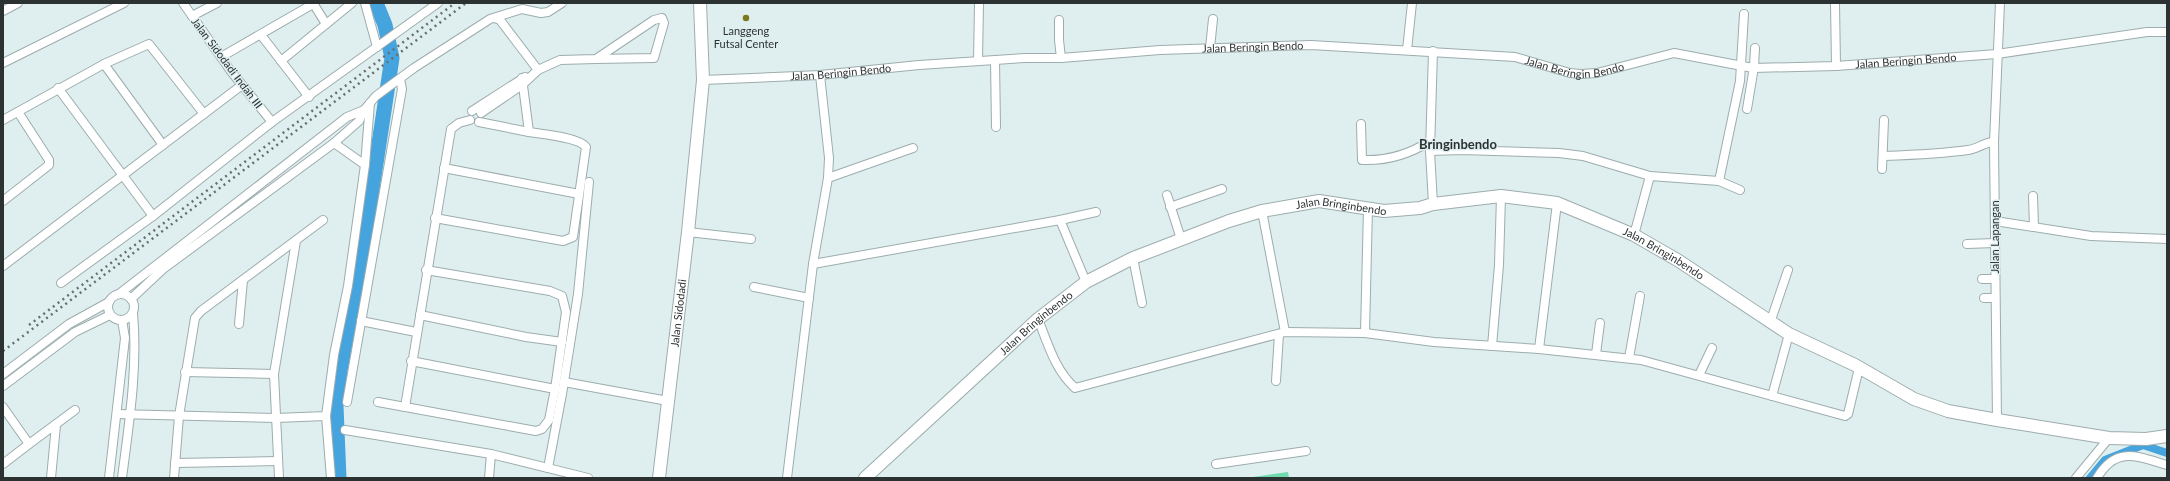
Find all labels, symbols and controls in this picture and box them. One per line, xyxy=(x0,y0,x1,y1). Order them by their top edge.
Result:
marker: Langgeng Futsal Center xyxy=(741,13,751,23)
street label: Jalan Sidodadi Indah III xyxy=(189,15,266,111)
place label: Langgeng Futsal Center xyxy=(714,24,778,50)
street label: Jalan Beringin Bendo xyxy=(1202,38,1304,55)
street label: Jalan Beringin Bendo xyxy=(1855,50,1957,71)
street label: Jalan Beringin Bendo xyxy=(1524,53,1625,80)
street label: Jalan Beringin Bendo xyxy=(790,61,892,82)
district label: Bringinbendo xyxy=(1419,136,1497,152)
street label: Jalan Bringinbendo xyxy=(1295,194,1388,217)
street label: Jalan Lapangan xyxy=(1988,200,2001,274)
street label: Jalan Bringinbendo xyxy=(1621,224,1707,282)
street label: Jalan Sidodadi xyxy=(667,278,688,348)
street label: Jalan Bringinbendo xyxy=(997,288,1075,357)

